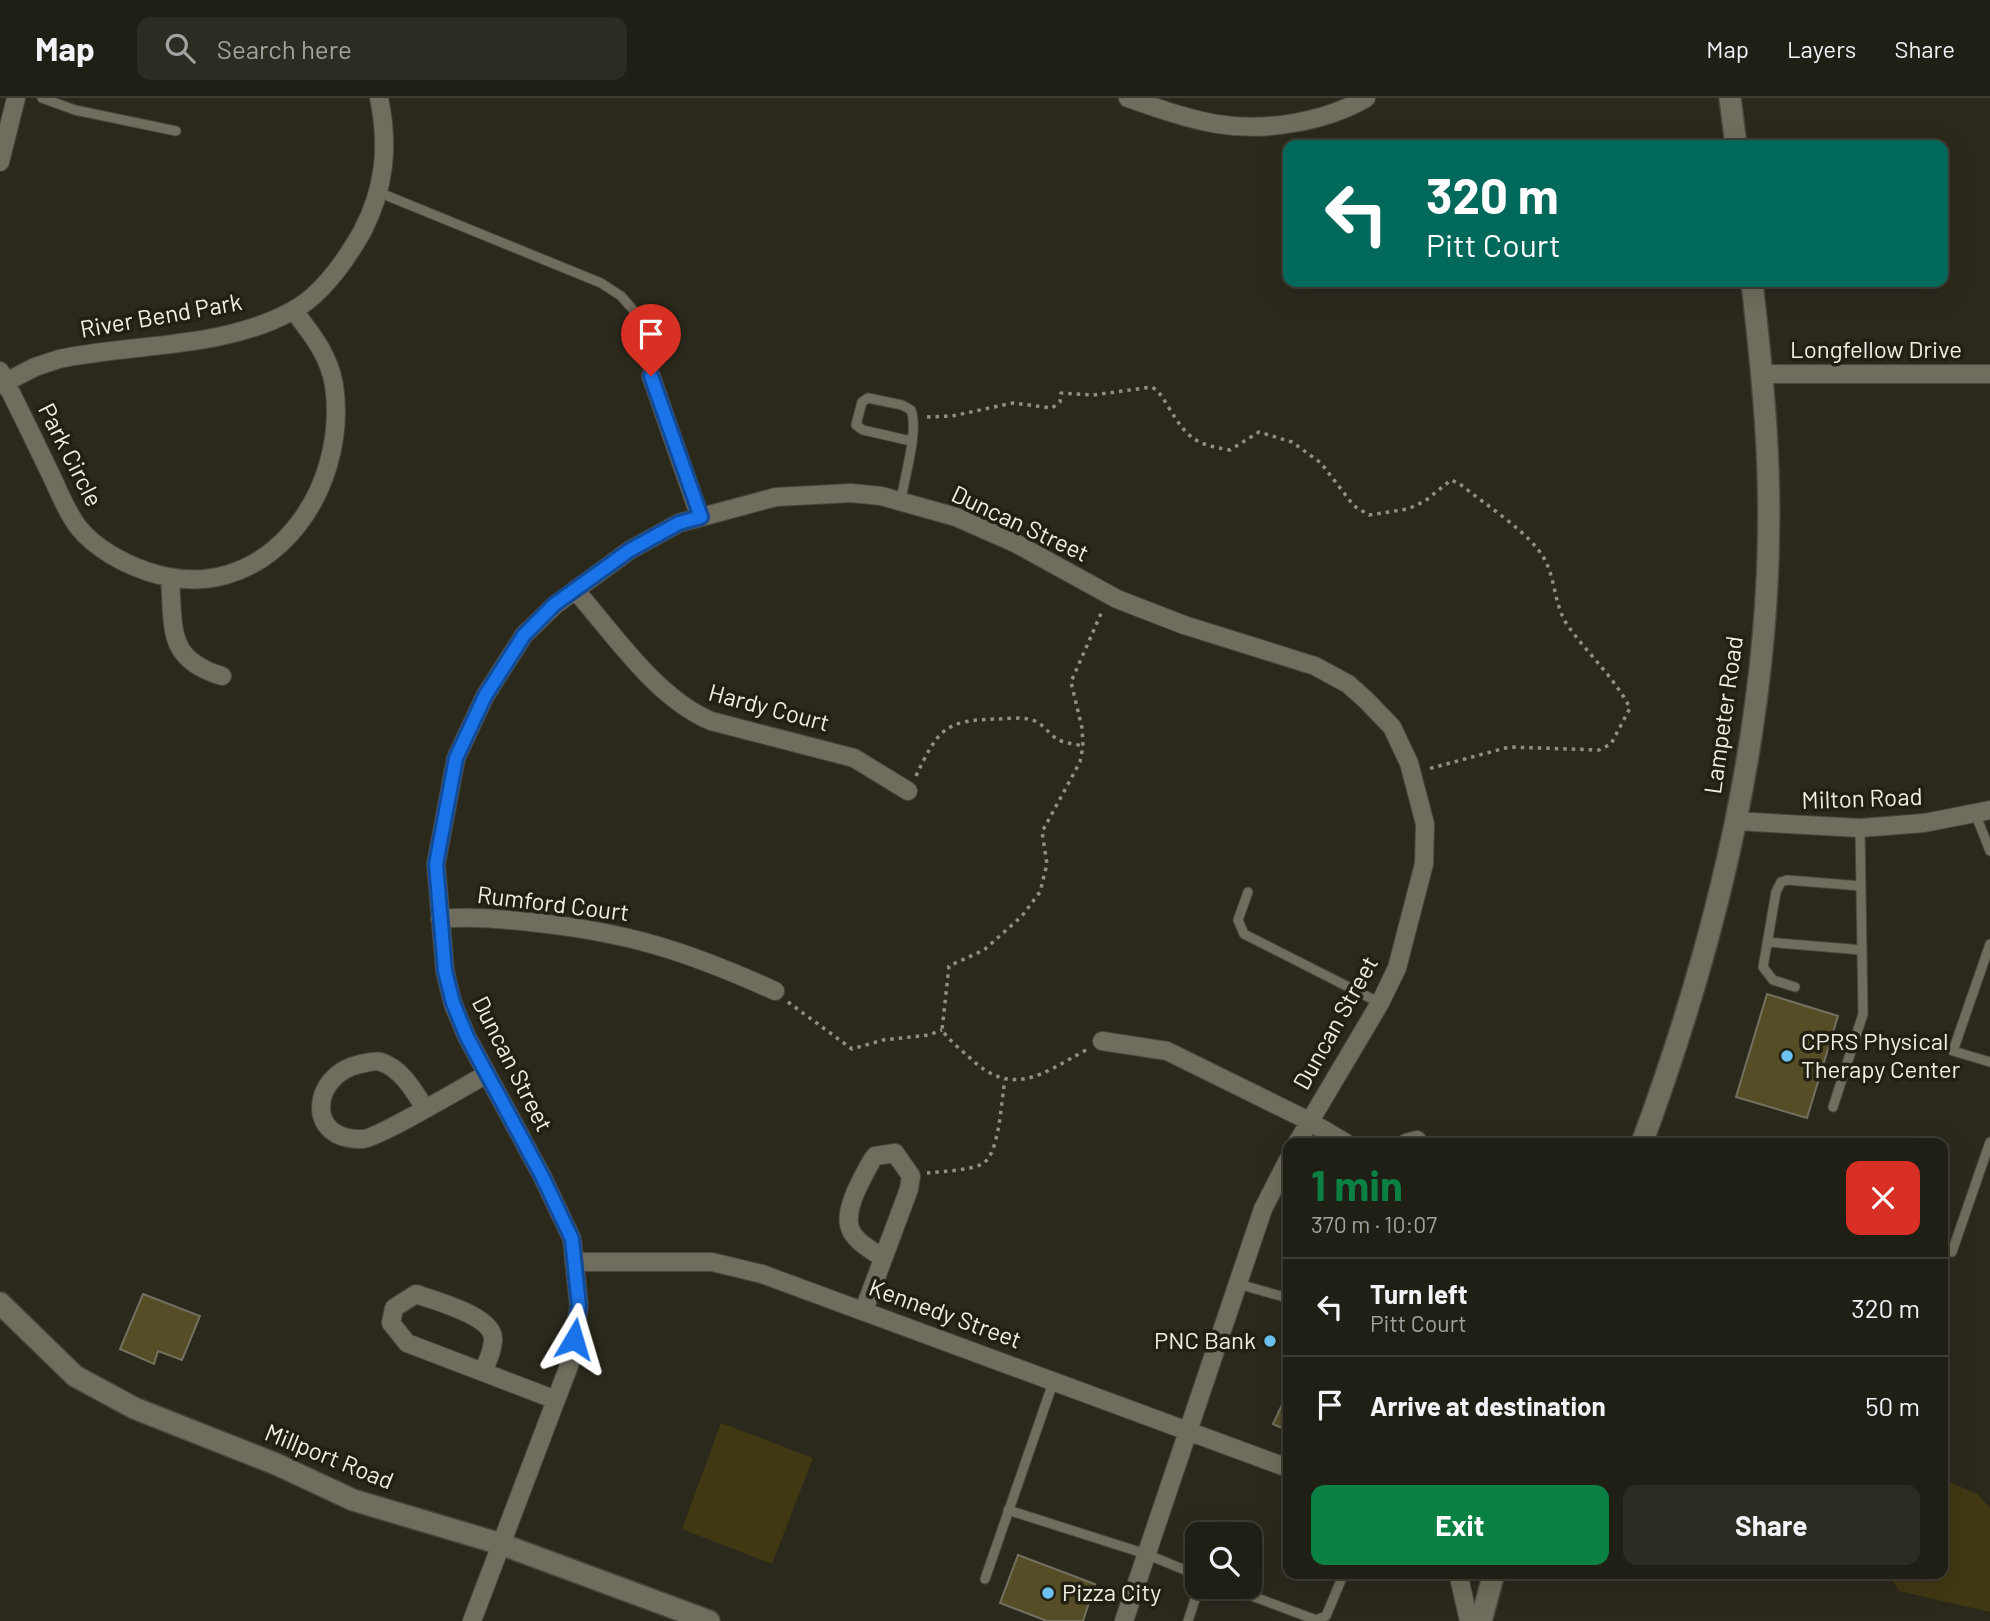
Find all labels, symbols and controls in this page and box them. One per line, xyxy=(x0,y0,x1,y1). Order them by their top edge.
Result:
search box xyxy=(137,17,627,80)
text: Map xyxy=(35,28,95,68)
icon: search xyxy=(161,29,199,67)
text: Search here xyxy=(217,33,352,64)
text: Map xyxy=(1706,34,1749,63)
text: Layers xyxy=(1787,34,1856,63)
text: Share xyxy=(1894,34,1955,63)
text: 320 m xyxy=(1426,165,1559,224)
icon: left xyxy=(1311,168,1402,259)
text: Pitt Court xyxy=(1426,225,1561,263)
street label: River Bend Park xyxy=(78,286,244,343)
pin xyxy=(621,304,681,376)
icon: arrive xyxy=(632,315,670,353)
street label: Longfellow Drive xyxy=(1790,334,1962,363)
street label: Park Circle xyxy=(33,398,110,511)
street label: Duncan Street xyxy=(947,478,1094,567)
street label: Lampeter Road xyxy=(1697,634,1748,796)
street label: Hardy Court xyxy=(706,677,833,737)
street label: Milton Road xyxy=(1801,781,1923,814)
street label: Rumford Court xyxy=(476,879,631,926)
street label: Duncan Street xyxy=(1286,950,1383,1094)
street label: Duncan Street xyxy=(467,991,560,1136)
place label: CPRS Physical Therapy Center xyxy=(1801,1026,1961,1083)
marker: CPRS Physical Therapy Center xyxy=(1779,1048,1795,1064)
text: 1 min xyxy=(1311,1159,1403,1209)
button: close xyxy=(1846,1161,1920,1235)
text: 370 m · 10:07 xyxy=(1311,1210,1437,1238)
street label: Kennedy Street xyxy=(865,1272,1026,1354)
text: Turn left xyxy=(1370,1278,1468,1309)
icon: left xyxy=(1311,1288,1349,1326)
text: 320 m xyxy=(1851,1292,1920,1323)
position arrow xyxy=(537,1302,611,1376)
text: Pitt Court xyxy=(1370,1309,1467,1337)
place label: PNC Bank xyxy=(1154,1325,1256,1354)
marker: PNC Bank xyxy=(1262,1333,1278,1349)
icon: arrive xyxy=(1311,1386,1349,1424)
text: Arrive at destination xyxy=(1370,1390,1606,1421)
text: 50 m xyxy=(1865,1390,1920,1421)
street label: Millport Road xyxy=(261,1417,398,1495)
button: Exit xyxy=(1311,1485,1609,1565)
button: Share xyxy=(1623,1485,1920,1565)
map controls xyxy=(1185,1522,1262,1599)
button: search xyxy=(1185,1522,1262,1599)
place label: Pizza City xyxy=(1062,1577,1161,1606)
marker: Pizza City xyxy=(1040,1585,1056,1601)

